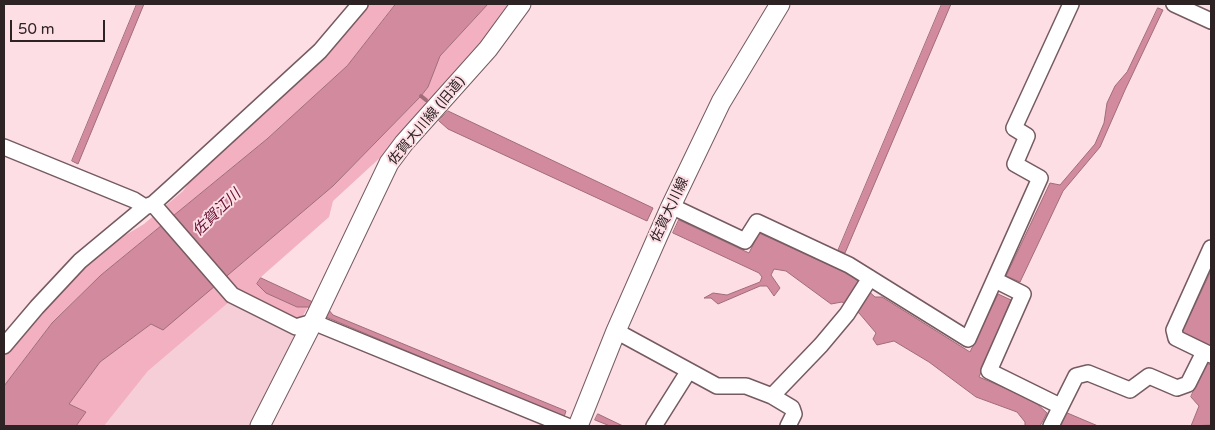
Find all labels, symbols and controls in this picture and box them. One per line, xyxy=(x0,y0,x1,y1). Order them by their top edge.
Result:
scale bar xyxy=(12,10,108,42)
text: 50 m xyxy=(18,20,55,38)
street label: 佐賀大川線 (旧道) xyxy=(385,73,469,169)
street label: 佐賀大川線 xyxy=(648,175,692,245)
water label: 佐賀江川 xyxy=(189,186,245,240)

